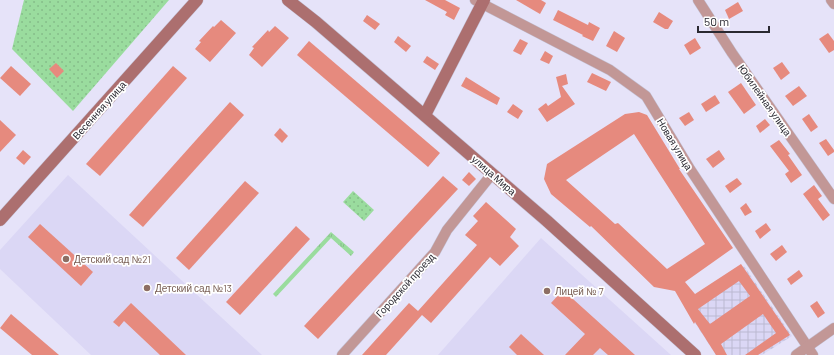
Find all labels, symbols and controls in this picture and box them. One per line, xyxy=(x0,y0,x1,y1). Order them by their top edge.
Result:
scale bar xyxy=(698,8,769,34)
text: 50 m xyxy=(704,14,729,28)
street label: Юбилейная улица xyxy=(736,62,794,138)
street label: Весенняя улица xyxy=(70,78,129,142)
street label: Новая улица xyxy=(655,116,695,173)
street label: улица Мира xyxy=(469,153,519,198)
street label: Городской проезд xyxy=(373,250,437,319)
place label: Детский сад №21 xyxy=(74,253,151,265)
marker: Детский сад №21 xyxy=(61,254,71,264)
place label: Детский сад №13 xyxy=(155,282,232,294)
marker: Детский сад №13 xyxy=(142,283,152,293)
place label: Лицей № 7 xyxy=(555,285,604,297)
marker: Лицей № 7 xyxy=(542,286,552,296)

